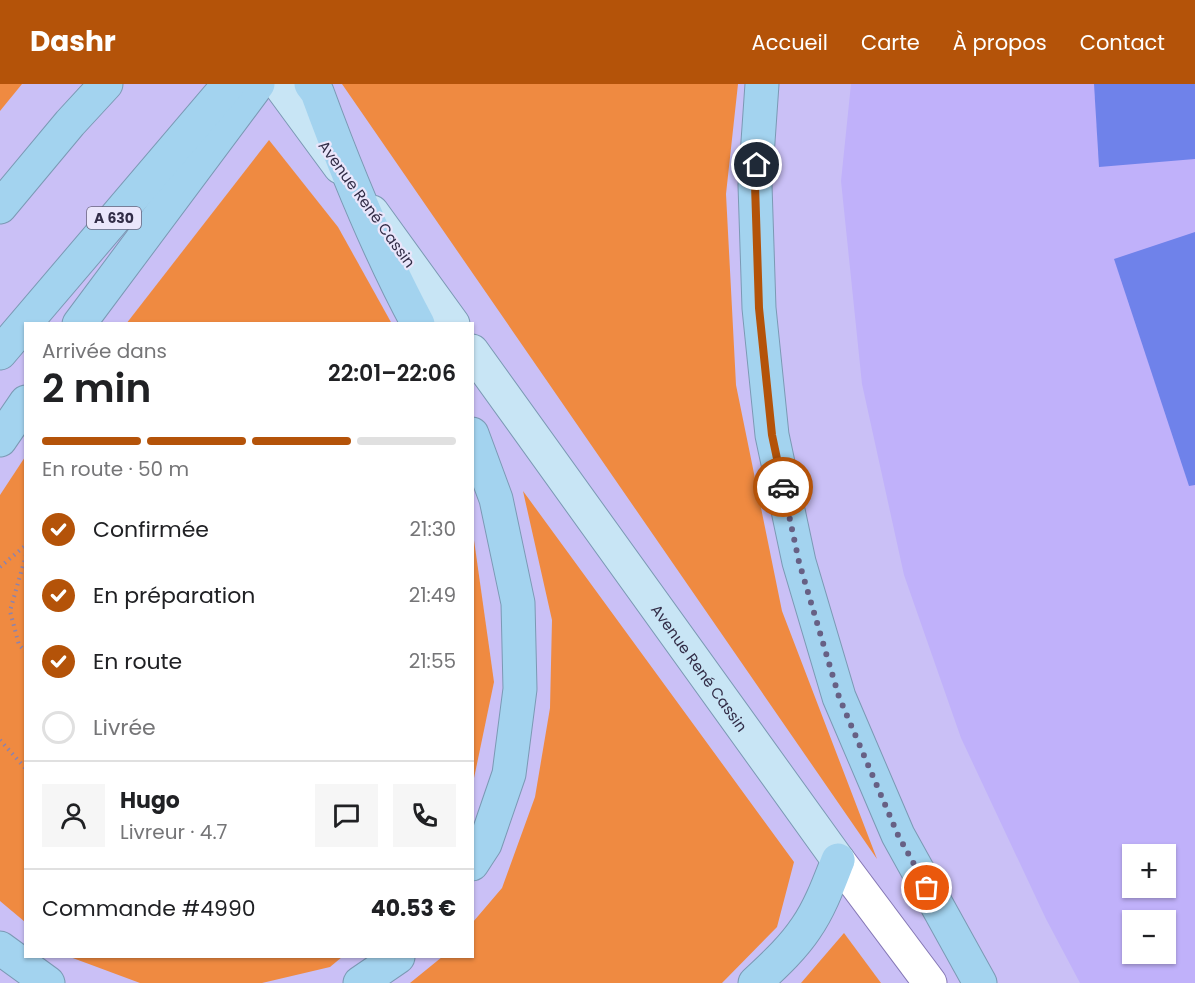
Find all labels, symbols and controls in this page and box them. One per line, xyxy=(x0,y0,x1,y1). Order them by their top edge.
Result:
text: Dashr xyxy=(30,22,116,61)
text: Accueil xyxy=(751,28,828,57)
text: Carte xyxy=(861,28,920,57)
text: À propos xyxy=(953,28,1047,57)
text: Contact xyxy=(1080,28,1165,57)
street label: Avenue René Cassin xyxy=(314,136,420,272)
pin xyxy=(731,139,782,190)
icon: home xyxy=(740,148,773,181)
road number: A 630 xyxy=(87,207,141,229)
text: Arrivée dans xyxy=(42,337,167,365)
text: 22:01–22:06 xyxy=(328,358,456,389)
text: 2 min xyxy=(42,361,151,416)
text: En route · 50 m xyxy=(42,455,189,483)
courier xyxy=(753,457,813,517)
icon: car xyxy=(767,471,800,504)
icon: check xyxy=(42,513,75,546)
text: Confirmée xyxy=(93,514,209,545)
text: 21:30 xyxy=(410,515,456,543)
icon: check xyxy=(42,579,75,612)
text: En préparation xyxy=(93,580,255,611)
text: 21:49 xyxy=(409,581,456,609)
street label: Avenue René Cassin xyxy=(647,600,753,736)
icon: check xyxy=(42,645,75,678)
text: En route xyxy=(93,646,182,677)
text: 21:55 xyxy=(409,647,456,675)
text: Livrée xyxy=(93,712,156,743)
button: person xyxy=(42,784,105,847)
button: chat xyxy=(315,784,378,847)
button: phone xyxy=(393,784,456,847)
text: Hugo xyxy=(120,785,180,816)
text: Livreur · 4.7 xyxy=(120,818,228,846)
map controls xyxy=(1122,844,1176,964)
button: + xyxy=(1122,844,1176,898)
pin xyxy=(901,862,952,913)
icon: bag xyxy=(910,871,943,904)
text: Commande #4990 xyxy=(42,893,256,924)
text: 40.53 € xyxy=(371,893,456,924)
button: − xyxy=(1122,910,1176,964)

